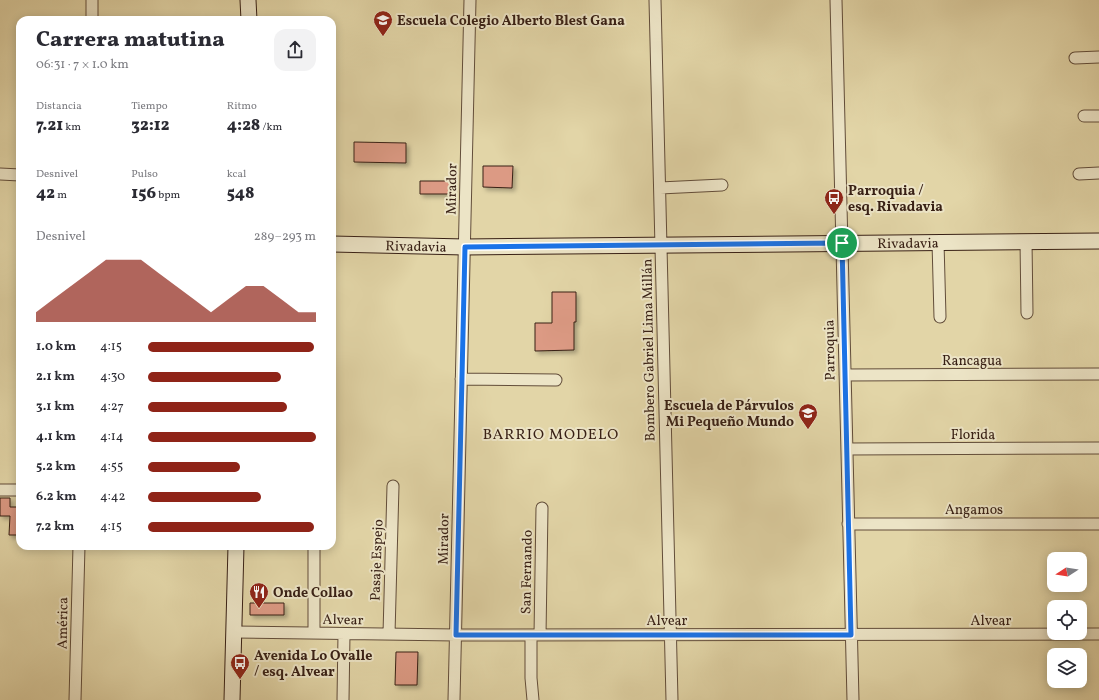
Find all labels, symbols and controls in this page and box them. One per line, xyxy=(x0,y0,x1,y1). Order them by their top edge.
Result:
school or university icon: Escuela Colegio Alberto Blest Gana xyxy=(372,9,394,37)
place label: Escuela Colegio Alberto Blest Gana xyxy=(397,12,625,31)
text: Carrera matutina xyxy=(36,25,225,56)
button: share xyxy=(274,29,316,71)
text: 06:31 · 7 × 1.0 km xyxy=(36,56,129,74)
text: Distancia xyxy=(36,99,82,114)
text: Tiempo xyxy=(131,99,168,114)
text: Ritmo xyxy=(227,99,257,114)
text: 7.21 xyxy=(36,114,63,137)
text: 32:12 xyxy=(131,114,169,137)
text: 4:28 xyxy=(227,114,260,137)
text: km xyxy=(63,120,81,135)
text: /km xyxy=(260,120,282,135)
street label: Mirador xyxy=(443,163,462,215)
text: Desnivel xyxy=(36,167,78,182)
text: Pulso xyxy=(131,167,158,182)
text: kcal xyxy=(227,167,246,182)
text: 42 xyxy=(36,182,55,205)
text: 156 xyxy=(131,182,156,205)
text: 548 xyxy=(227,182,255,205)
place label: Parroquia / esq. Rivadavia xyxy=(848,182,943,217)
bus stop icon: Parroquia / esq. Rivadavia xyxy=(823,187,845,215)
text: m xyxy=(55,188,67,203)
text: bpm xyxy=(156,188,180,203)
pin xyxy=(825,226,859,260)
text: Desnivel xyxy=(36,228,86,246)
text: 289–293 m xyxy=(254,228,316,246)
icon: arrive xyxy=(831,232,853,254)
street label: Rivadavia xyxy=(877,235,939,254)
street label: Rivadavia xyxy=(385,237,447,258)
street label: Bombero Gabriel Lima Millán xyxy=(638,258,661,441)
street label: Parroquia xyxy=(820,319,841,381)
text: 1.0 km xyxy=(36,338,76,356)
text: 4:15 xyxy=(100,338,122,356)
street label: Rancagua xyxy=(942,352,1002,371)
text: 2.1 km xyxy=(36,368,75,386)
text: 4:30 xyxy=(100,368,125,386)
place label: Escuela de Párvulos Mi Pequeño Mundo xyxy=(664,397,794,432)
text: 3.1 km xyxy=(36,398,75,416)
text: 4:27 xyxy=(100,398,124,416)
school or university icon: Escuela de Párvulos Mi Pequeño Mundo xyxy=(797,402,819,430)
district label: BARRIO MODELO xyxy=(483,425,619,446)
street label: Florida xyxy=(951,426,995,445)
text: 4.1 km xyxy=(36,428,76,446)
text: 4:14 xyxy=(100,428,124,446)
text: 5.2 km xyxy=(36,458,76,476)
text: 4:55 xyxy=(100,458,123,476)
text: 6.2 km xyxy=(36,488,77,506)
text: 4:42 xyxy=(100,488,126,506)
street label: Angamos xyxy=(945,501,1003,520)
street label: Mirador xyxy=(435,513,454,565)
text: 7.2 km xyxy=(36,518,74,536)
text: 4:15 xyxy=(100,518,122,536)
street label: Pasaje Espejo xyxy=(367,519,388,601)
street label: San Fernando xyxy=(517,530,538,614)
north arrow xyxy=(1047,552,1087,592)
map controls xyxy=(1047,552,1087,688)
restaurant icon: Onde Collao xyxy=(248,581,270,609)
place label: Onde Collao xyxy=(273,584,353,603)
street label: América xyxy=(54,597,73,649)
button: locate xyxy=(1047,600,1087,640)
street label: Alvear xyxy=(322,611,364,630)
street label: Alvear xyxy=(647,612,688,631)
street label: Alvear xyxy=(971,612,1012,631)
place label: Avenida Lo Ovalle / esq. Alvear xyxy=(254,647,372,682)
button: layers xyxy=(1047,648,1087,688)
bus stop icon: Avenida Lo Ovalle / esq. Alvear xyxy=(229,652,251,680)

